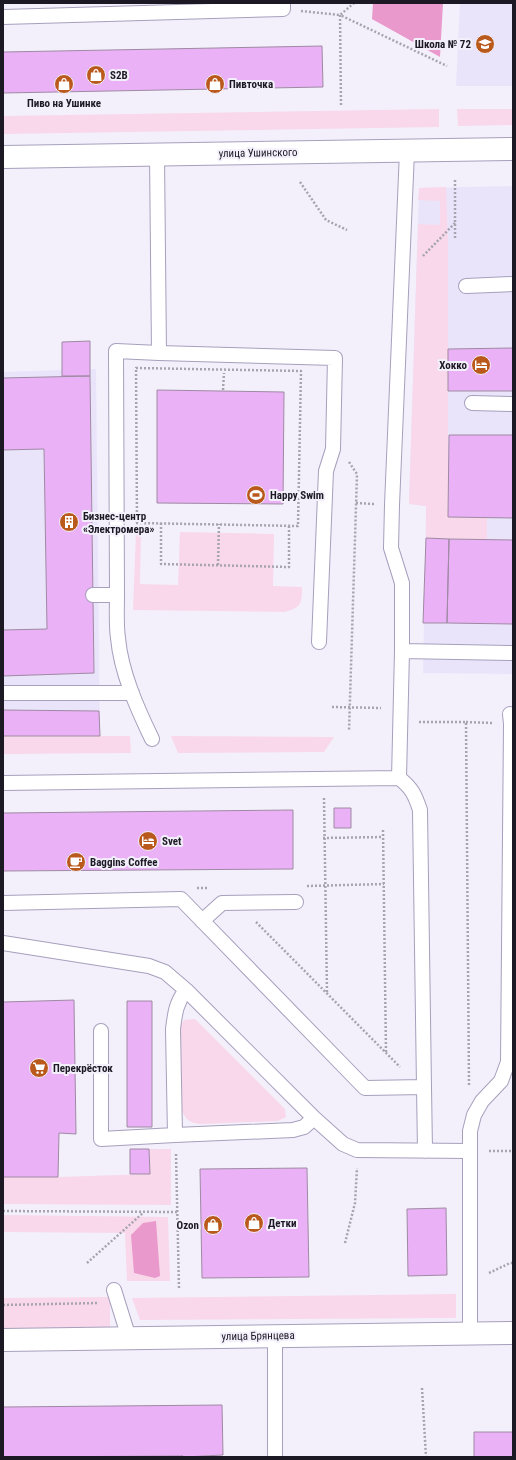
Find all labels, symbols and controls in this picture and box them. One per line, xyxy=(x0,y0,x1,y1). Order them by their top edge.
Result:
school or university icon: Школа № 72 xyxy=(474,33,496,55)
place label: Школа № 72 xyxy=(415,38,471,51)
shop icon: S2B xyxy=(85,64,107,86)
place label: S2B xyxy=(110,69,128,82)
shop icon: Пиво на Ушинке xyxy=(53,73,75,95)
shop icon: Пивточка xyxy=(204,73,226,95)
place label: Пивточка xyxy=(229,78,273,91)
place label: Пиво на Ушинке xyxy=(27,97,101,110)
street label: улица Ушинского xyxy=(218,146,298,160)
hotel icon: Хокко xyxy=(470,354,492,376)
place label: Хокко xyxy=(439,359,468,372)
sports icon: Happy Swim xyxy=(245,484,267,506)
place label: Happy Swim xyxy=(270,489,324,502)
place label: Бизнес-центр «Электромера» xyxy=(83,510,154,536)
building icon: Бизнес-центр «Электромера» xyxy=(58,511,80,533)
hotel icon: Svet xyxy=(137,830,159,852)
place label: Svet xyxy=(162,835,182,848)
cafe icon: Baggins Coffee xyxy=(65,851,87,873)
place label: Baggins Coffee xyxy=(90,856,158,869)
supermarket icon: Перекрёсток xyxy=(28,1057,50,1079)
place label: Перекрёсток xyxy=(53,1062,113,1075)
shop icon: Детки xyxy=(243,1212,265,1234)
shop icon: Ozon xyxy=(202,1214,224,1236)
place label: Детки xyxy=(268,1217,296,1230)
place label: Ozon xyxy=(177,1219,199,1232)
street label: улица Брянцева xyxy=(221,1329,295,1343)

